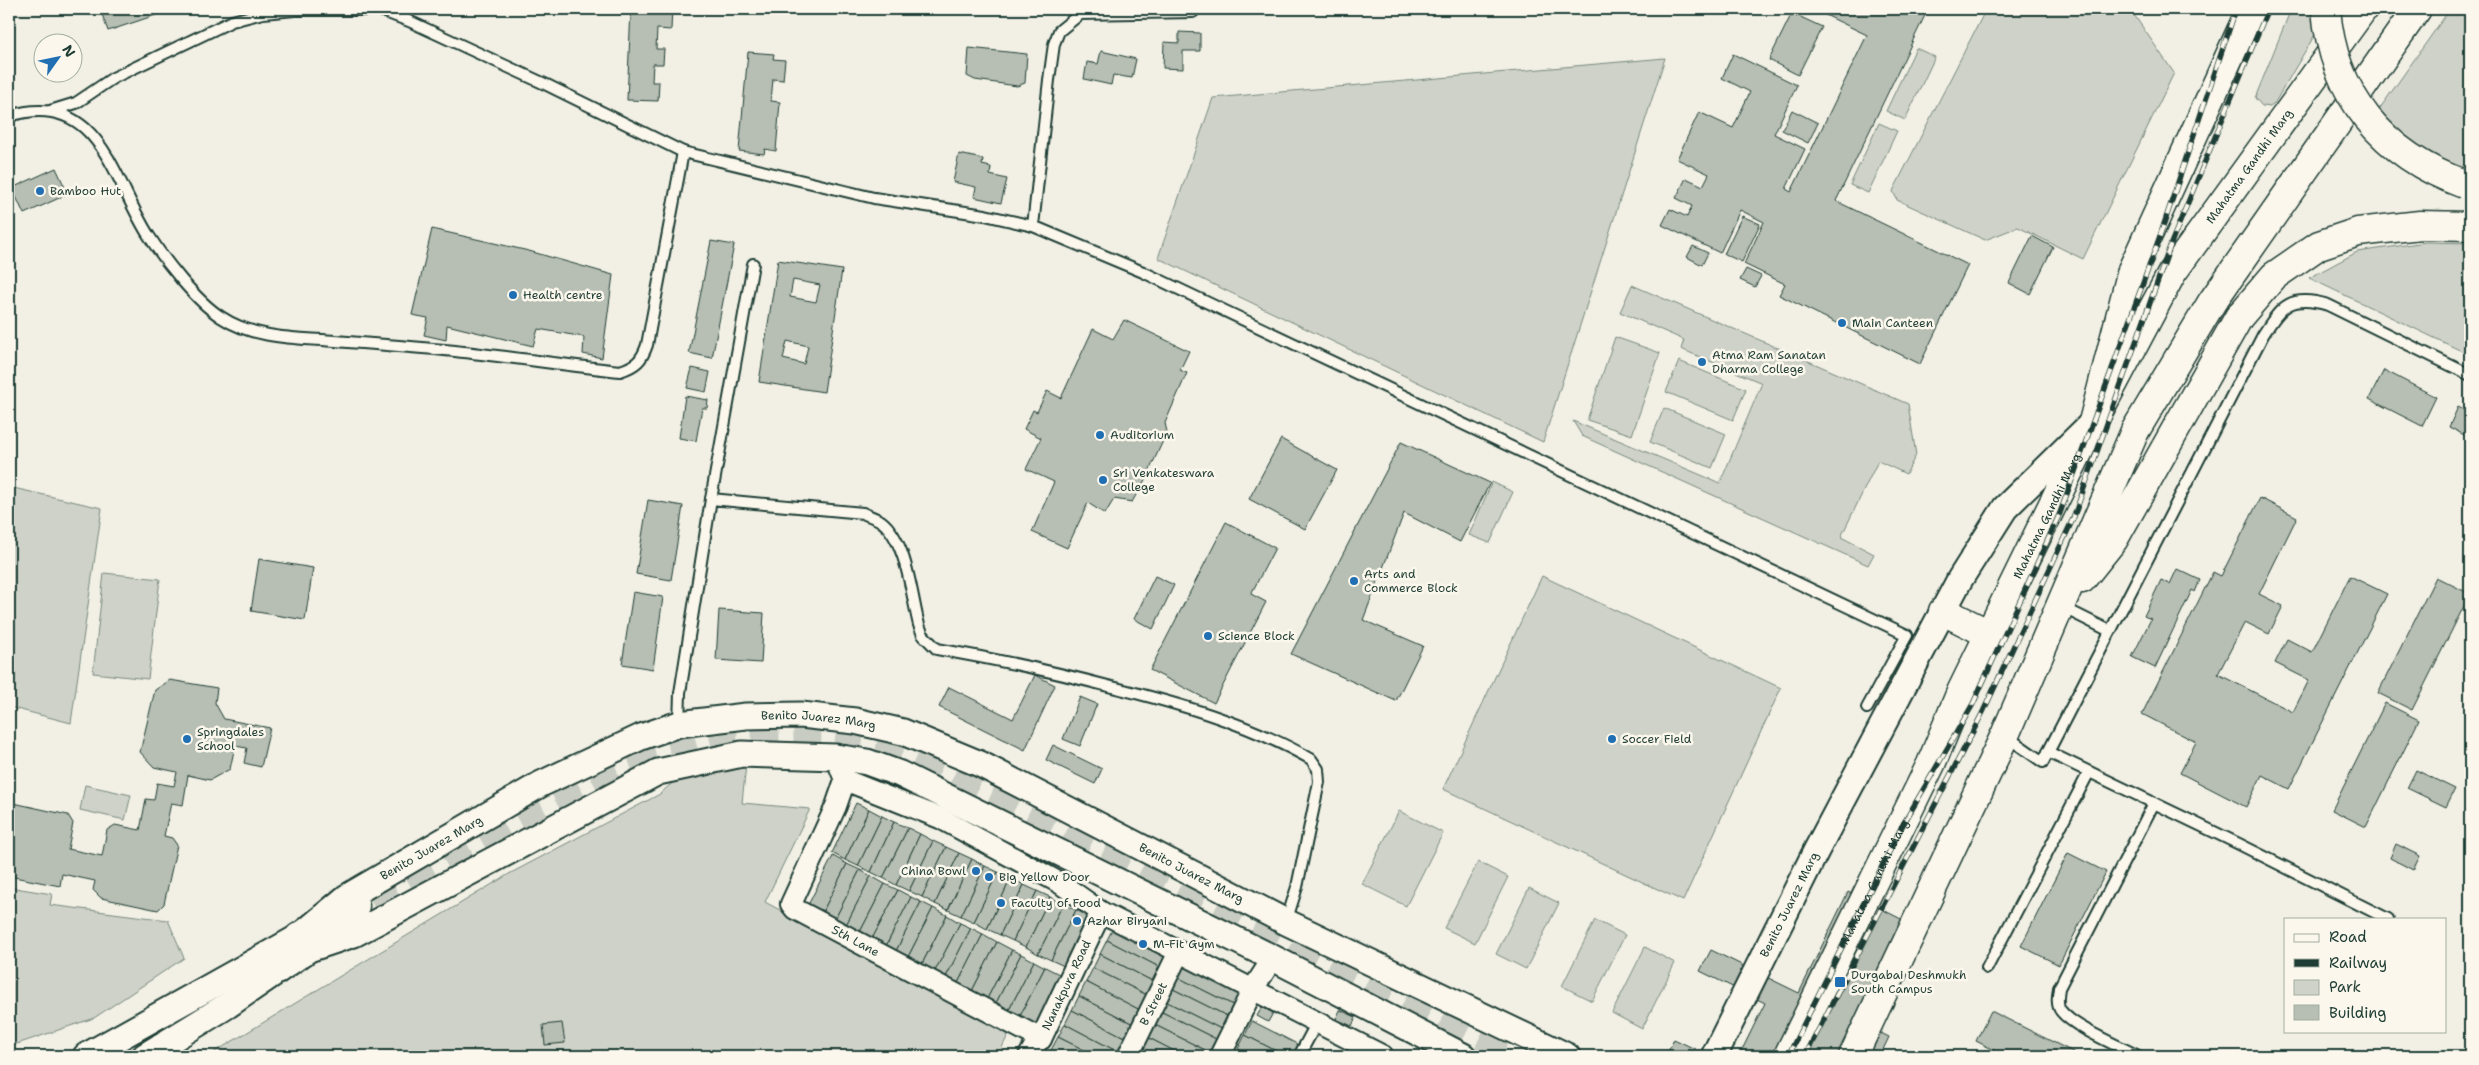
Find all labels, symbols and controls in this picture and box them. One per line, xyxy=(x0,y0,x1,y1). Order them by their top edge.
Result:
north arrow xyxy=(32,32,82,82)
text: N xyxy=(58,41,79,60)
street label: Mahatma Gandhi Marg xyxy=(2202,106,2296,227)
place label: Bamboo Hut xyxy=(50,183,121,199)
marker: Bamboo Hut xyxy=(34,185,46,197)
place label: Health centre xyxy=(523,287,603,303)
marker: Health centre xyxy=(507,289,519,301)
place label: Main Canteen xyxy=(1852,315,1933,331)
marker: Main Canteen xyxy=(1836,317,1848,329)
place label: Atma Ram Sanatan Dharma College xyxy=(1712,347,1826,377)
marker: Atma Ram Sanatan Dharma College xyxy=(1696,356,1708,368)
place label: Auditorium xyxy=(1110,427,1174,443)
marker: Auditorium xyxy=(1094,429,1106,441)
street label: Mahatma Gandhi Marg xyxy=(2010,450,2085,582)
place label: Sri Venkateswara College xyxy=(1113,465,1215,495)
marker: Sri Venkateswara College xyxy=(1097,474,1109,486)
place label: Arts and Commerce Block xyxy=(1364,566,1458,596)
marker: Arts and Commerce Block xyxy=(1348,575,1360,587)
place label: Science Block xyxy=(1218,628,1295,644)
marker: Science Block xyxy=(1202,630,1214,642)
street label: Benito Juarez Marg xyxy=(761,707,878,734)
place label: Springdales School xyxy=(197,724,264,754)
place label: Soccer Field xyxy=(1622,731,1692,747)
marker: Springdales School xyxy=(181,733,193,745)
marker: Soccer Field xyxy=(1606,733,1618,745)
street label: Benito Juarez Marg xyxy=(377,812,485,884)
street label: Mahatma Gandhi Marg xyxy=(1836,817,1912,948)
street label: Benito Juarez Marg xyxy=(1136,839,1247,907)
street label: Benito Juarez Marg xyxy=(1756,849,1822,960)
place label: China Bowl xyxy=(901,863,966,879)
marker: China Bowl xyxy=(970,865,982,877)
place label: Big Yellow Door xyxy=(999,869,1090,885)
marker: Big Yellow Door xyxy=(983,871,995,883)
place label: Faculty of Food xyxy=(1011,895,1101,911)
marker: Faculty of Food xyxy=(995,897,1007,909)
place label: Azhar Biryani xyxy=(1087,913,1167,929)
marker: Azhar Biryani xyxy=(1071,915,1083,927)
legend xyxy=(2284,918,2446,1032)
street label: 5th Lane xyxy=(829,922,882,960)
text: Road xyxy=(2329,927,2367,947)
place label: M-Fit Gym xyxy=(1153,936,1215,952)
street label: Nanakpura Road xyxy=(1038,937,1095,1033)
marker: M-Fit Gym xyxy=(1137,938,1149,950)
text: Railway xyxy=(2329,953,2387,973)
place label: Durgabai Deshmukh South Campus xyxy=(1851,967,1966,997)
marker: Durgabai Deshmukh South Campus xyxy=(1833,975,1847,989)
text: Park xyxy=(2329,977,2361,997)
street label: B Street xyxy=(1136,980,1171,1028)
text: Building xyxy=(2329,1003,2386,1023)

